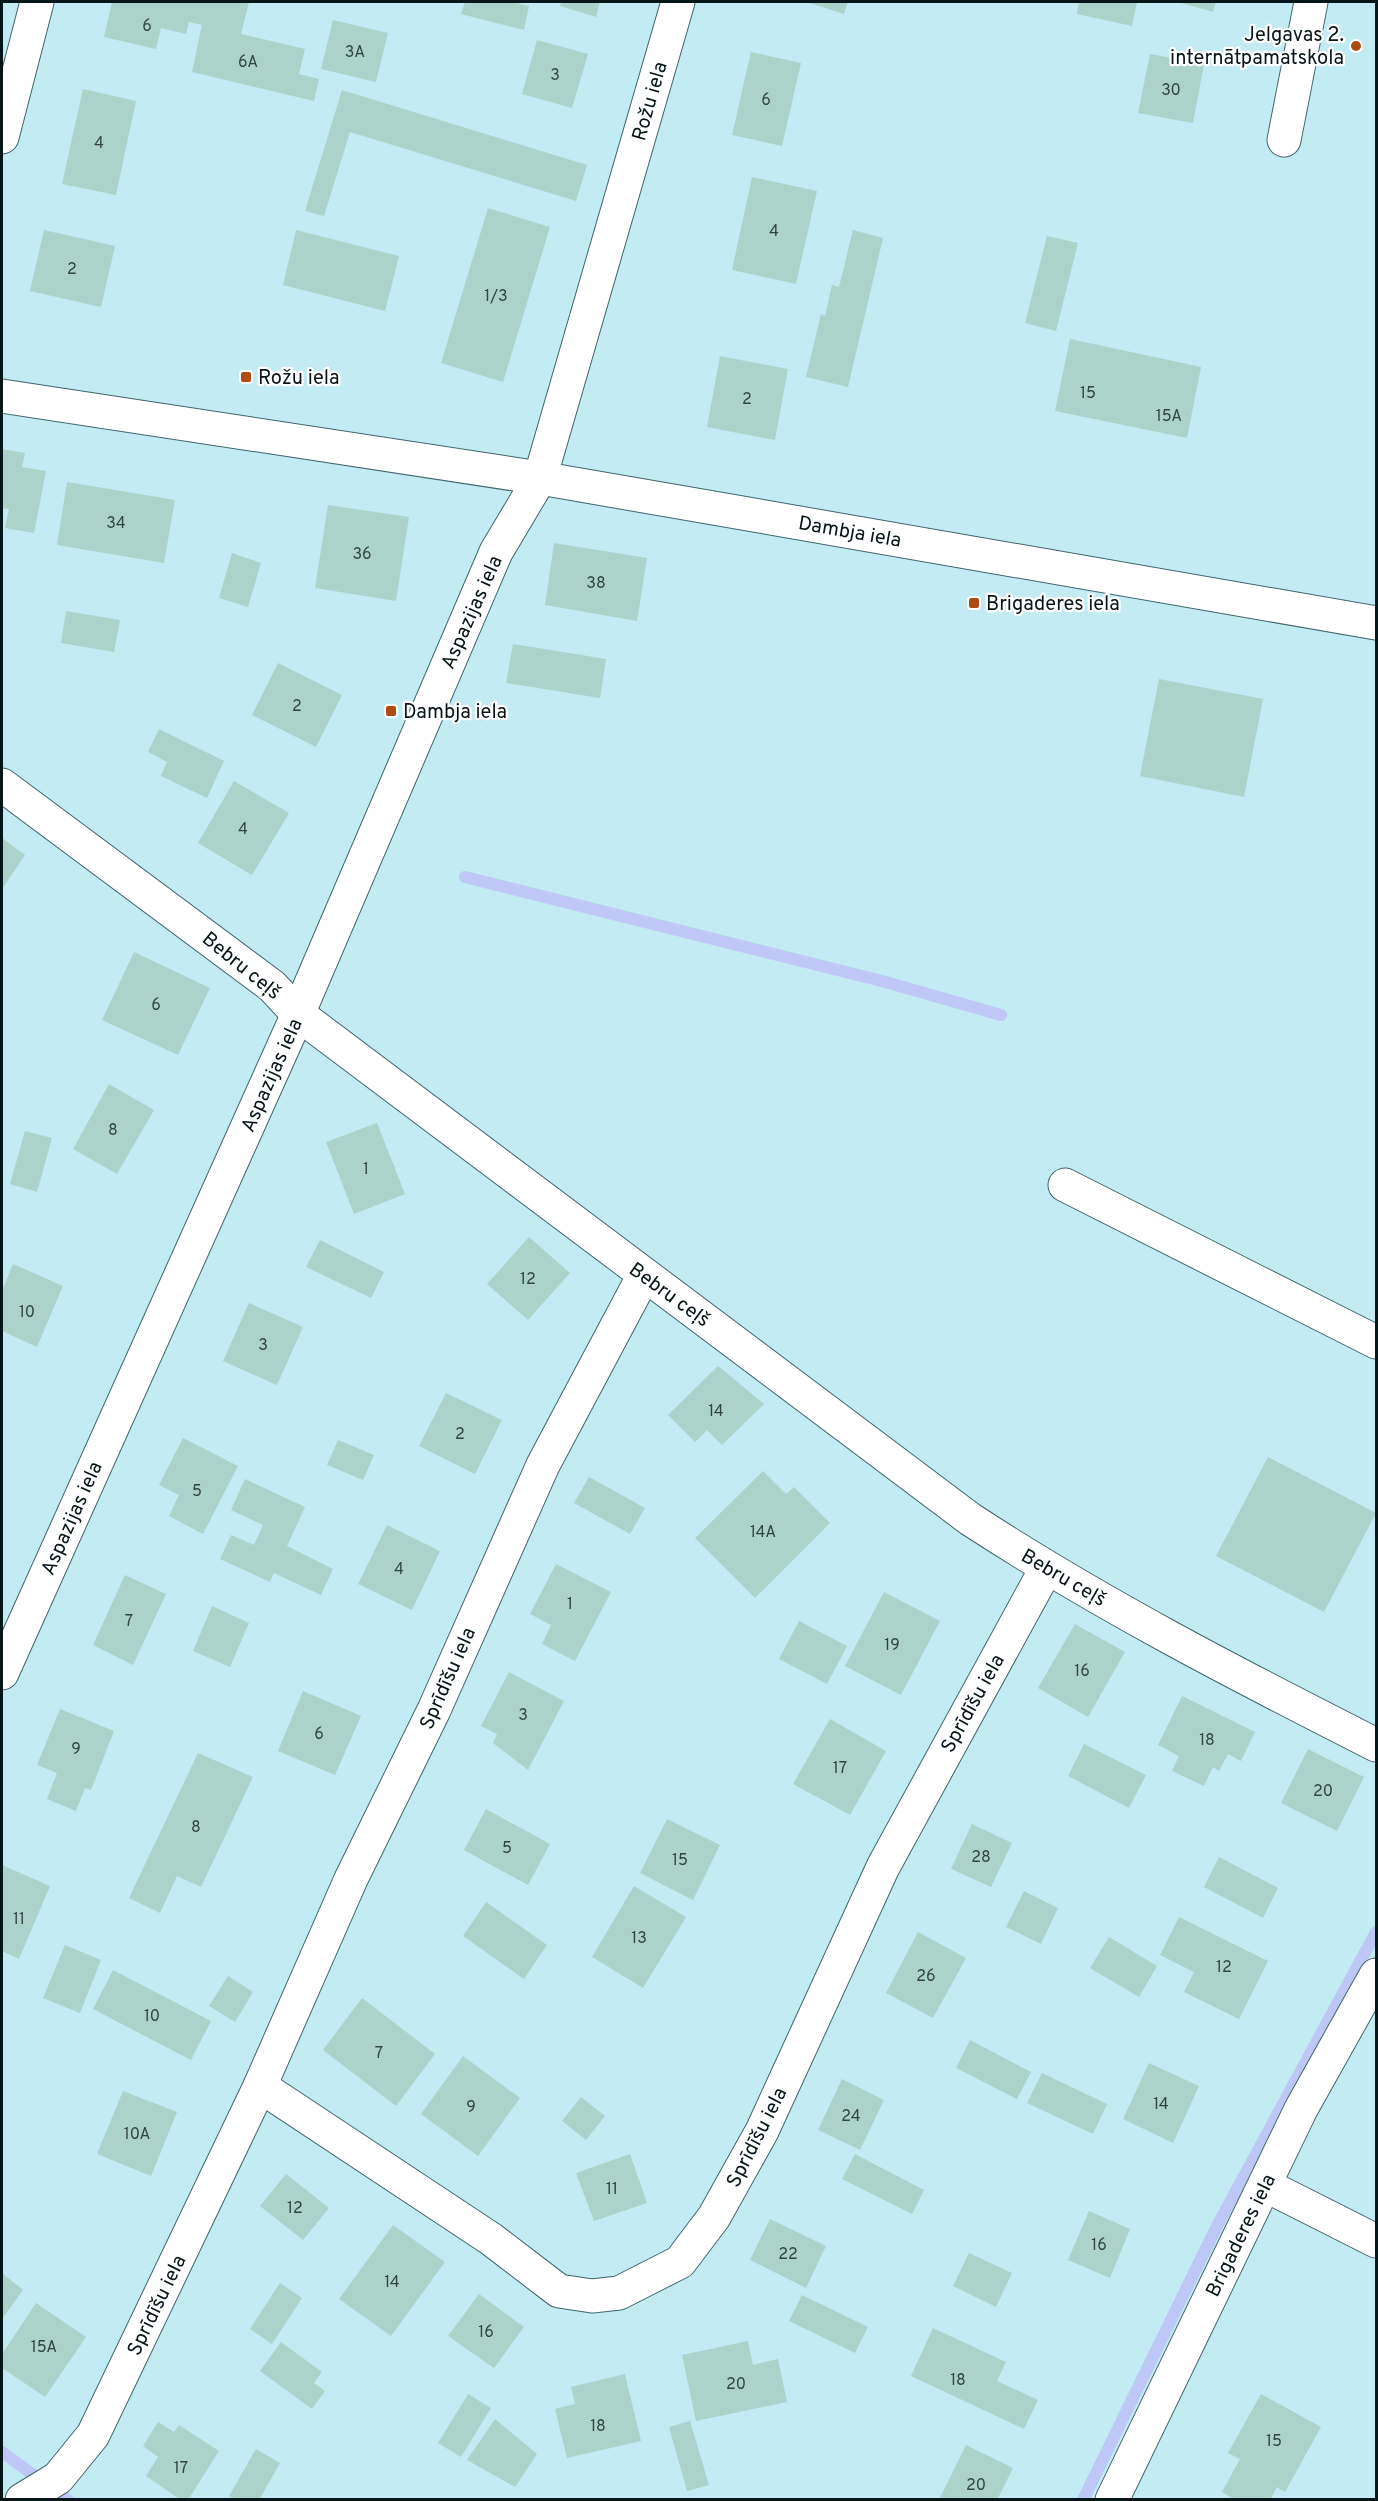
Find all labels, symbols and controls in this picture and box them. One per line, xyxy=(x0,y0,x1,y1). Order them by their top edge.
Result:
house number: 6 xyxy=(142,17,152,37)
place label: Jelgavas 2. internātpamatskola xyxy=(1170,23,1344,72)
marker: Jelgavas 2. internātpamatskola xyxy=(1349,39,1363,53)
house number: 3A xyxy=(345,43,365,63)
house number: 6A xyxy=(238,53,258,73)
street label: Rožu iela xyxy=(627,59,675,144)
house number: 3 xyxy=(550,66,560,86)
house number: 30 xyxy=(1161,81,1181,101)
house number: 6 xyxy=(761,91,771,111)
house number: 4 xyxy=(94,134,104,154)
house number: 4 xyxy=(769,222,779,242)
house number: 2 xyxy=(67,260,77,280)
house number: 1/3 xyxy=(484,287,508,307)
place label: Rožu iela xyxy=(258,366,339,392)
marker: Rožu iela xyxy=(239,370,253,384)
house number: 15 xyxy=(1080,384,1096,404)
house number: 2 xyxy=(742,390,752,410)
house number: 15A xyxy=(1156,407,1182,427)
street label: Dambja iela xyxy=(796,511,903,555)
house number: 34 xyxy=(106,514,126,534)
house number: 36 xyxy=(352,545,372,565)
street label: Aspazijas iela xyxy=(436,552,510,674)
house number: 38 xyxy=(586,574,606,594)
place label: Brigaderes iela xyxy=(986,592,1120,618)
marker: Brigaderes iela xyxy=(967,596,981,610)
house number: 2 xyxy=(292,697,302,717)
place label: Dambja iela xyxy=(403,700,507,726)
marker: Dambja iela xyxy=(384,704,398,718)
house number: 4 xyxy=(238,820,248,840)
street label: Bebru ceļš xyxy=(196,927,286,1006)
house number: 6 xyxy=(151,996,161,1016)
street label: Aspazijas iela xyxy=(236,1015,310,1137)
house number: 8 xyxy=(108,1121,118,1141)
house number: 1 xyxy=(363,1160,369,1180)
street label: Bebru ceļš xyxy=(623,1257,715,1334)
house number: 12 xyxy=(520,1270,536,1290)
house number: 10 xyxy=(19,1303,35,1323)
house number: 3 xyxy=(258,1336,268,1356)
house number: 14 xyxy=(708,1402,724,1422)
house number: 2 xyxy=(455,1425,465,1445)
street label: Aspazijas iela xyxy=(36,1458,110,1580)
house number: 5 xyxy=(192,1482,202,1502)
house number: 14A xyxy=(750,1523,776,1543)
street label: Bebru ceļš xyxy=(1016,1544,1110,1614)
house number: 4 xyxy=(394,1560,404,1580)
house number: 1 xyxy=(567,1595,573,1615)
house number: 7 xyxy=(125,1612,133,1632)
street label: Sprīdīšu iela xyxy=(415,1624,483,1734)
house number: 19 xyxy=(884,1636,900,1656)
street label: Sprīdīšu iela xyxy=(936,1650,1012,1758)
house number: 16 xyxy=(1074,1662,1090,1682)
house number: 3 xyxy=(518,1706,528,1726)
house number: 6 xyxy=(314,1725,324,1745)
house number: 18 xyxy=(1199,1731,1215,1751)
house number: 9 xyxy=(71,1740,81,1760)
house number: 17 xyxy=(833,1759,847,1779)
house number: 20 xyxy=(1313,1782,1333,1802)
house number: 8 xyxy=(191,1818,201,1838)
house number: 5 xyxy=(502,1839,512,1859)
house number: 28 xyxy=(971,1848,991,1868)
house number: 15 xyxy=(672,1851,688,1871)
house number: 11 xyxy=(13,1910,25,1930)
house number: 13 xyxy=(631,1929,647,1949)
house number: 12 xyxy=(1216,1958,1232,1978)
house number: 26 xyxy=(916,1967,936,1987)
house number: 10 xyxy=(144,2007,160,2027)
house number: 7 xyxy=(375,2044,383,2064)
street label: Sprīdīšu iela xyxy=(721,2083,794,2192)
house number: 14 xyxy=(1153,2095,1169,2115)
house number: 9 xyxy=(466,2098,476,2118)
house number: 24 xyxy=(841,2107,861,2127)
house number: 10A xyxy=(124,2125,150,2145)
street label: Brigaderes iela xyxy=(1201,2170,1283,2302)
house number: 11 xyxy=(606,2180,618,2200)
house number: 12 xyxy=(287,2199,303,2219)
house number: 16 xyxy=(1091,2236,1107,2256)
house number: 22 xyxy=(778,2245,798,2265)
street label: Sprīdīšu iela xyxy=(122,2251,193,2361)
house number: 14 xyxy=(384,2273,400,2293)
house number: 16 xyxy=(478,2323,494,2343)
house number: 15A xyxy=(31,2338,57,2358)
house number: 18 xyxy=(950,2371,966,2391)
house number: 20 xyxy=(726,2375,746,2395)
house number: 18 xyxy=(590,2417,606,2437)
house number: 15 xyxy=(1266,2432,1282,2452)
house number: 17 xyxy=(174,2459,188,2479)
house number: 20 xyxy=(966,2476,986,2496)

